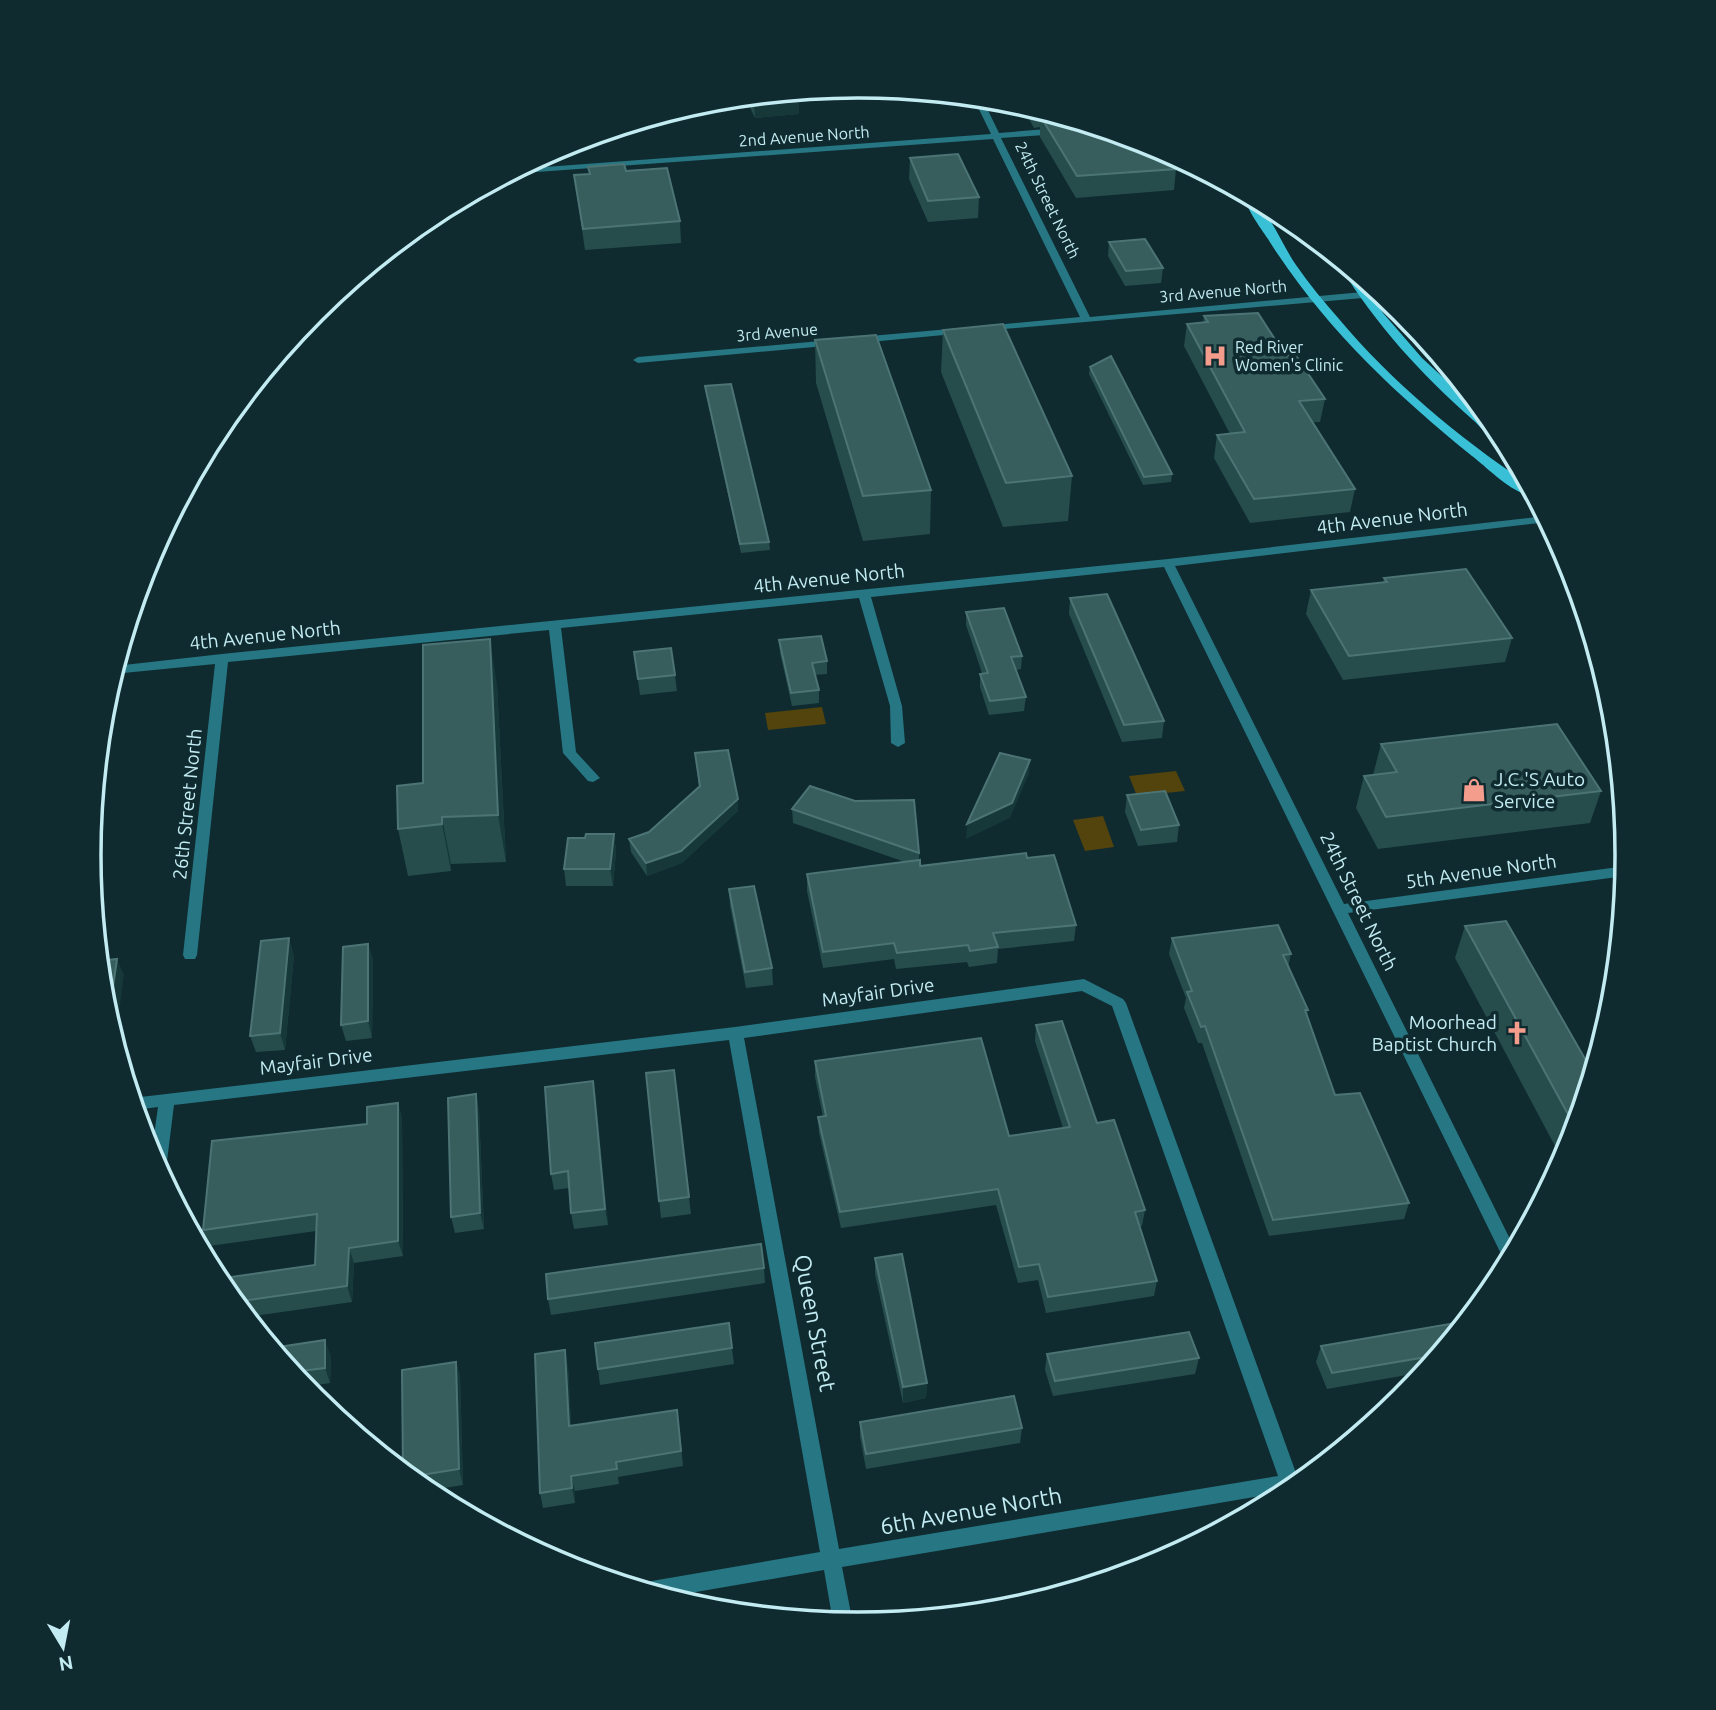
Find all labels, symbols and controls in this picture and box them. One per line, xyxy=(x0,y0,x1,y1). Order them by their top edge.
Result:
street label: 2nd Avenue North xyxy=(738,122,870,150)
street label: 24th Street North xyxy=(1012,139,1084,261)
street label: 3rd Avenue North xyxy=(1158,276,1288,306)
street label: 3rd Avenue xyxy=(735,319,819,345)
place label: Red River Women's Clinic xyxy=(1235,338,1344,374)
hospital icon: Red River Women's Clinic xyxy=(1201,342,1229,370)
street label: 4th Avenue North xyxy=(1315,498,1469,538)
street label: 4th Avenue North xyxy=(752,559,906,597)
street label: 4th Avenue North xyxy=(188,616,342,654)
street label: 26th Street North xyxy=(168,727,206,881)
place label: J.C.'S Auto Service xyxy=(1494,768,1585,812)
shop icon: J.C.'S Auto Service xyxy=(1460,776,1488,804)
street label: 24th Street North xyxy=(1316,828,1402,974)
street label: 5th Avenue North xyxy=(1404,850,1558,892)
street label: Mayfair Drive xyxy=(820,973,936,1011)
place label: Moorhead Baptist Church xyxy=(1372,1011,1497,1055)
church icon: Moorhead Baptist Church xyxy=(1503,1019,1531,1047)
street label: Mayfair Drive xyxy=(258,1043,374,1079)
street label: Queen Street xyxy=(790,1252,841,1394)
street label: 6th Avenue North xyxy=(878,1482,1064,1539)
north arrow xyxy=(28,1612,98,1682)
text: N xyxy=(57,1652,75,1676)

